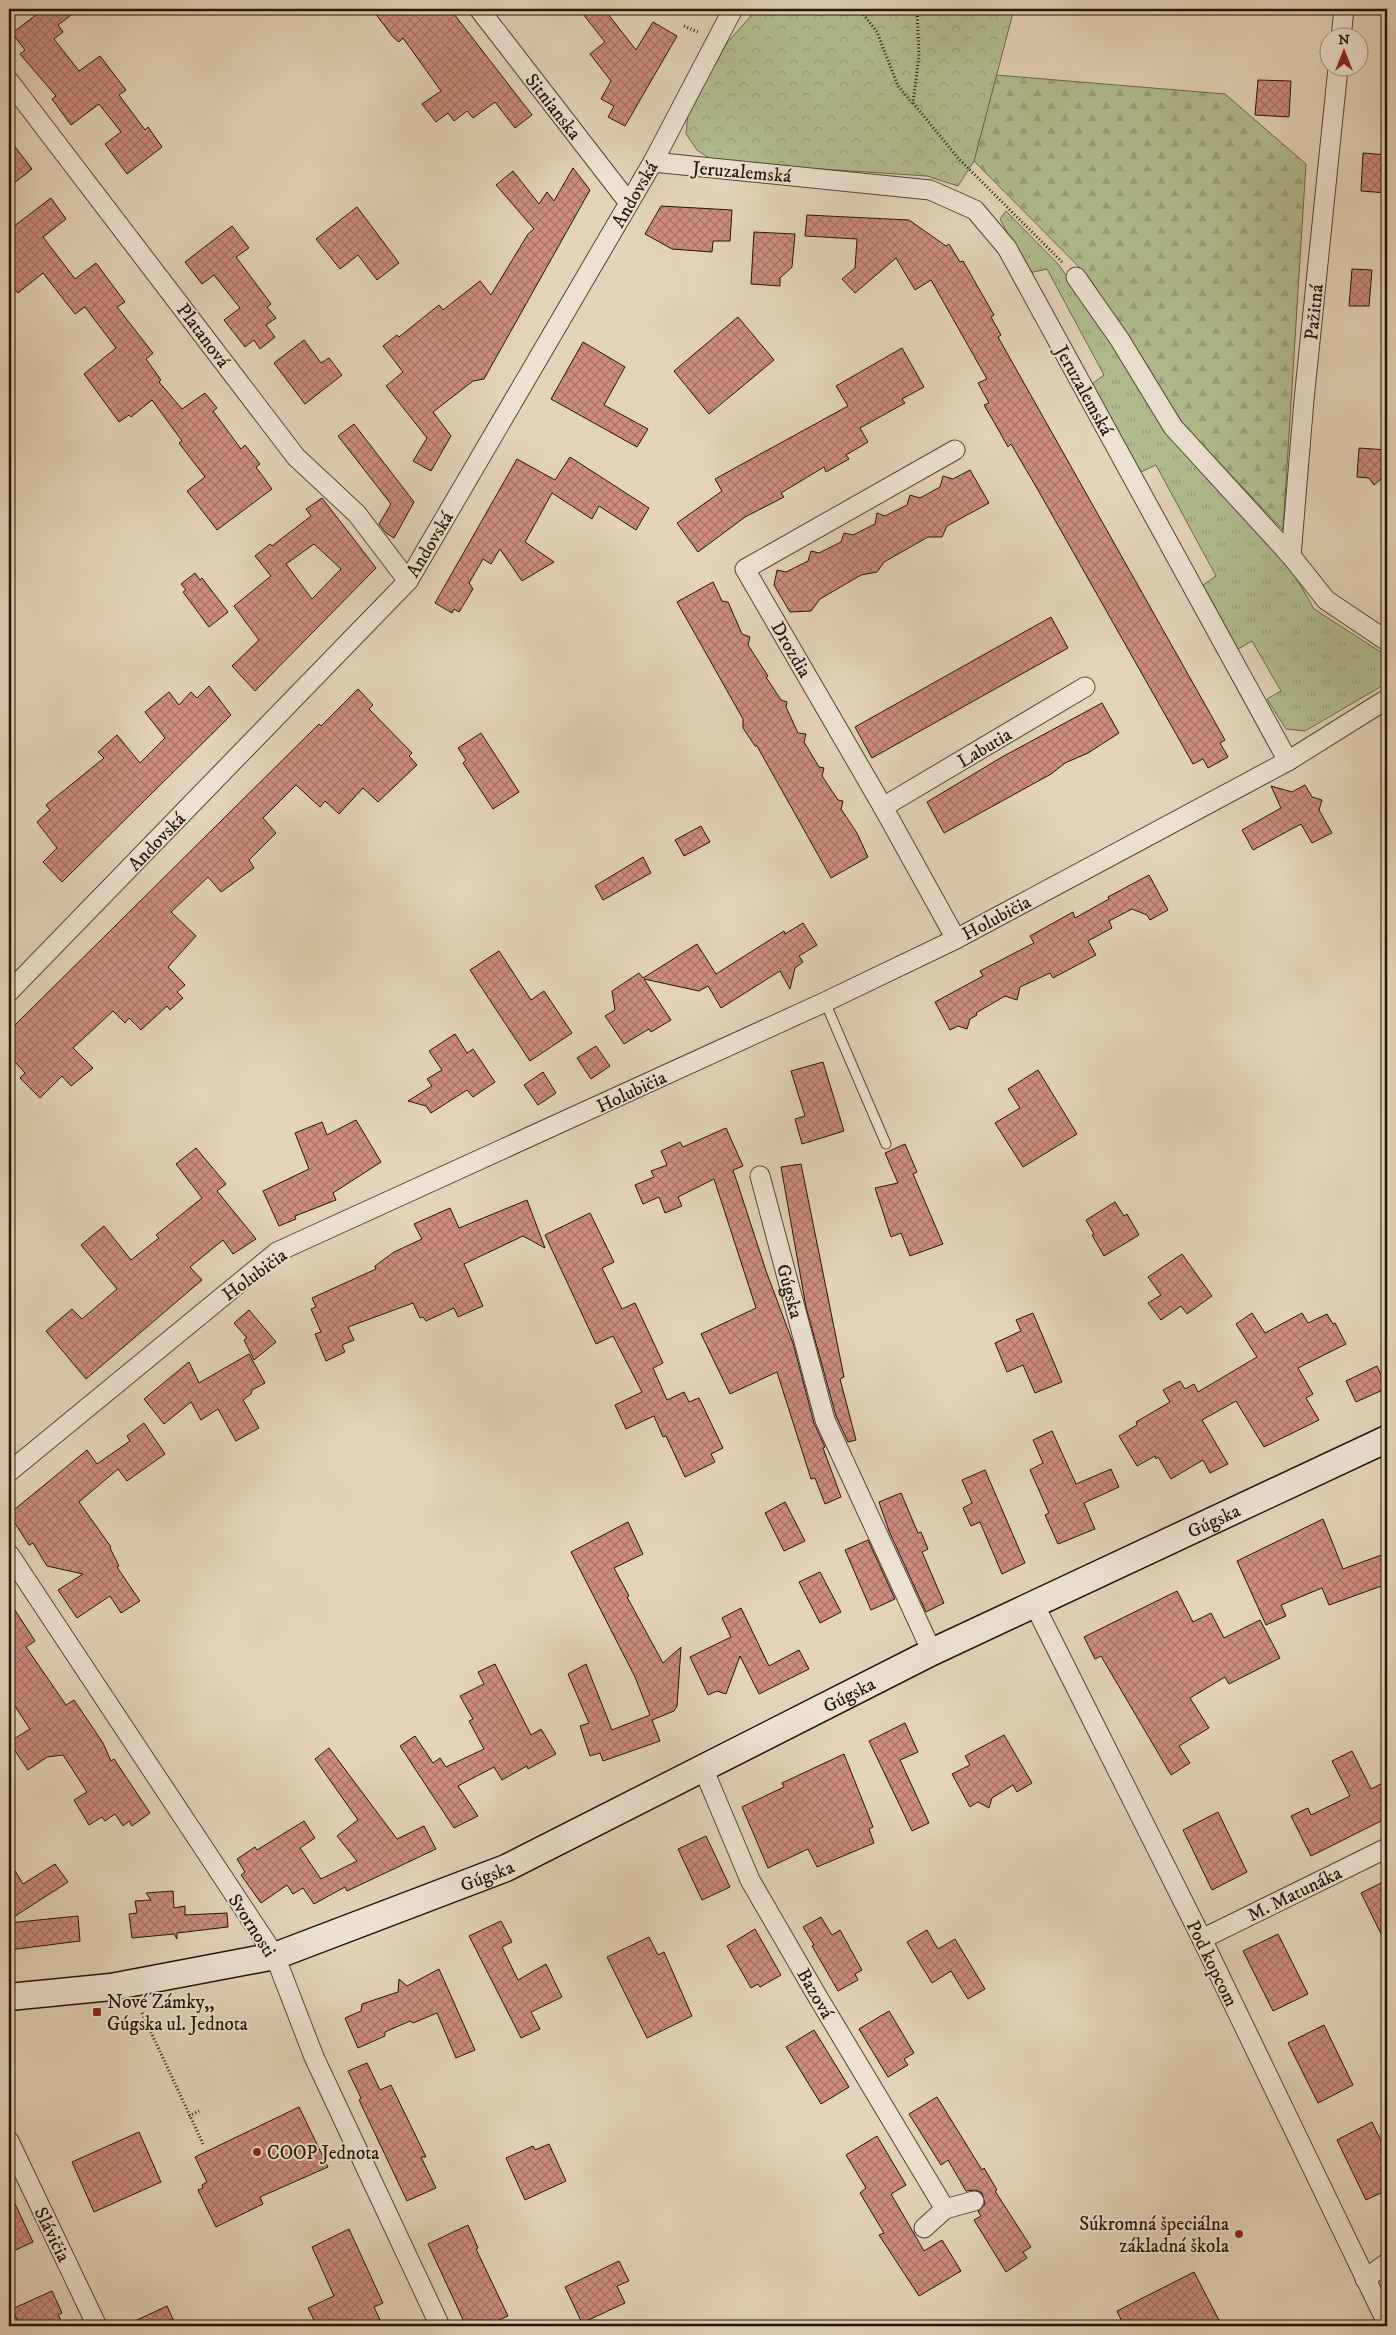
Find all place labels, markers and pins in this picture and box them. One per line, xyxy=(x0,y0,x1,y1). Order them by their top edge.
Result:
place label: Nové Zámky,, Gúgska ul. Jednota xyxy=(107,1991,248,2036)
marker: Nové Zámky,, Gúgska ul. Jednota xyxy=(91,2006,103,2018)
place label: COOP Jednota xyxy=(267,2142,379,2165)
marker: COOP Jednota xyxy=(251,2146,263,2158)
place label: Súkromná špeciálna základná škola xyxy=(1079,2213,1229,2258)
marker: Súkromná špeciálna základná škola xyxy=(1233,2228,1245,2240)

